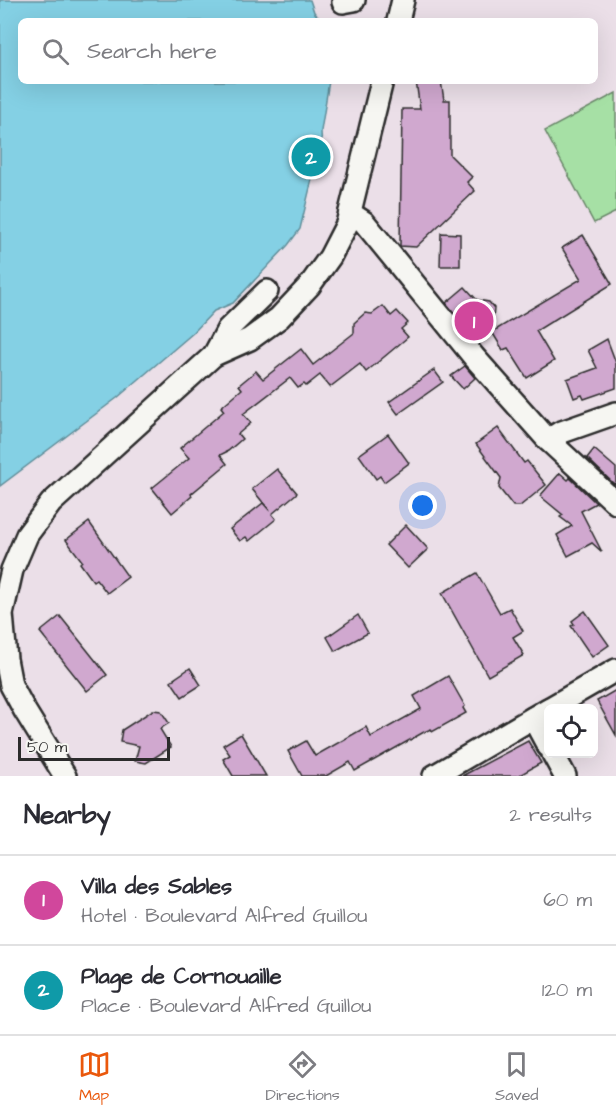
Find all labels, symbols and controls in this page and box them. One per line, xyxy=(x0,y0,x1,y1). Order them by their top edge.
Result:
search box xyxy=(18,18,598,84)
icon: search xyxy=(39,35,72,68)
text: Search here xyxy=(87,36,217,67)
pin: 2 xyxy=(292,134,330,180)
pin: 1 xyxy=(454,298,494,344)
your location xyxy=(408,491,437,520)
map controls xyxy=(544,704,598,758)
button: locate xyxy=(544,704,598,758)
scale bar xyxy=(18,734,170,762)
text: 50 m xyxy=(27,736,67,758)
text: Nearby xyxy=(24,797,111,833)
text: 2 results xyxy=(509,801,592,829)
text: Villa des Sables xyxy=(81,871,232,902)
text: 1 xyxy=(42,886,45,914)
text: 60 m xyxy=(543,886,592,914)
text: Hotel · Boulevard Alfred Guillou xyxy=(81,902,367,930)
text: Plage de Cornouaille xyxy=(81,961,282,992)
text: 2 xyxy=(38,976,49,1004)
text: 120 m xyxy=(542,976,592,1004)
text: Place · Boulevard Alfred Guillou xyxy=(81,992,372,1020)
tab: Map xyxy=(78,1048,111,1106)
tab: Directions xyxy=(266,1048,340,1106)
tab: Saved xyxy=(495,1048,538,1106)

